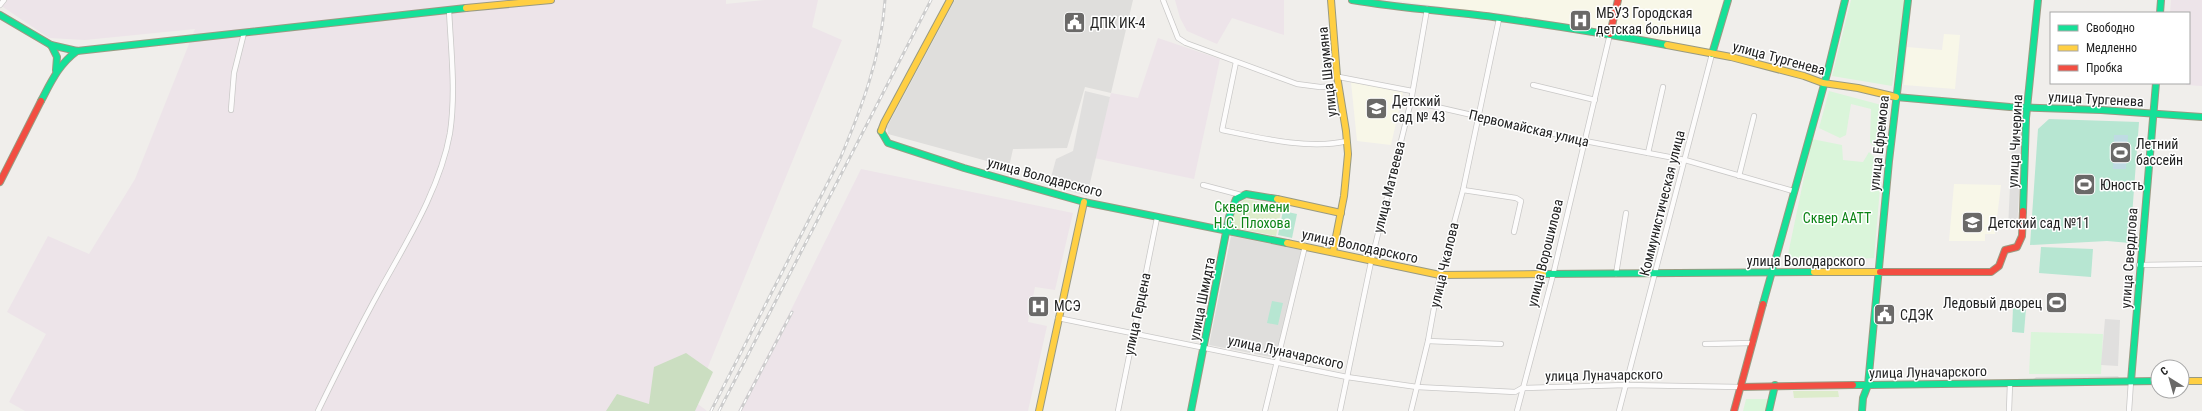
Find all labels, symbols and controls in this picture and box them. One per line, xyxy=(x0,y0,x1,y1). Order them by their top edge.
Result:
place label: МБУЗ Городская детская больница xyxy=(1596,5,1701,37)
hospital icon: МБУЗ Городская детская больница xyxy=(1568,8,1594,34)
public building icon: ДПК ИК-4 xyxy=(1061,10,1087,36)
legend xyxy=(2050,12,2190,84)
place label: ДПК ИК-4 xyxy=(1090,15,1146,31)
text: Свободно xyxy=(2086,21,2135,35)
street label: улица Шаумяна xyxy=(1314,26,1340,118)
street label: улица Тургенева xyxy=(1731,38,1827,78)
text: Медленно xyxy=(2086,41,2137,55)
text: Пробка xyxy=(2086,61,2123,75)
street label: улица Тургенева xyxy=(2048,89,2144,109)
place label: Детский сад № 43 xyxy=(1392,93,1445,125)
street label: улица Ефремова xyxy=(1866,94,1892,192)
street label: улица Чичерина xyxy=(2005,94,2025,188)
school or university icon: Детский сад № 43 xyxy=(1364,96,1390,122)
street label: Первомайская улица xyxy=(1467,106,1591,150)
street label: Коммунистическая улица xyxy=(1636,129,1688,277)
place label: Летний бассейн xyxy=(2136,136,2183,168)
street label: улица Матвеева xyxy=(1370,139,1408,235)
sports icon: Летний бассейн xyxy=(2107,139,2133,165)
street label: улица Володарского xyxy=(986,154,1104,200)
sports icon: Юность xyxy=(2071,172,2097,198)
place label: Юность xyxy=(2100,177,2144,193)
street label: улица Ворошилова xyxy=(1524,197,1566,309)
park label: Сквер имени Н.С. Плохова xyxy=(1214,199,1290,231)
street label: улица Свердлова xyxy=(2118,207,2140,309)
park label: Сквер ААТТ xyxy=(1803,210,1871,226)
school or university icon: Детский сад №11 xyxy=(1960,210,1986,236)
place label: Детский сад №11 xyxy=(1988,215,2090,231)
street label: улица Чкалова xyxy=(1426,221,1462,309)
street label: улица Володарского xyxy=(1300,226,1420,266)
street label: улица Володарского xyxy=(1747,253,1865,269)
street label: улица Шмидта xyxy=(1186,256,1218,342)
street label: улица Герцена xyxy=(1120,271,1154,357)
sports icon: Ледовый дворец xyxy=(2044,290,2070,316)
hospital icon: МСЭ xyxy=(1025,293,1051,319)
place label: Ледовый дворец xyxy=(1943,295,2042,311)
place label: МСЭ xyxy=(1054,298,1081,314)
public building icon: СДЭК xyxy=(1872,302,1898,328)
place label: СДЭК xyxy=(1900,307,1933,323)
street label: улица Луначарского xyxy=(1227,332,1345,372)
north arrow xyxy=(2150,359,2190,399)
street label: улица Луначарского xyxy=(1869,363,1987,381)
text: С xyxy=(2158,364,2171,378)
street label: улица Луначарского xyxy=(1545,366,1663,384)

